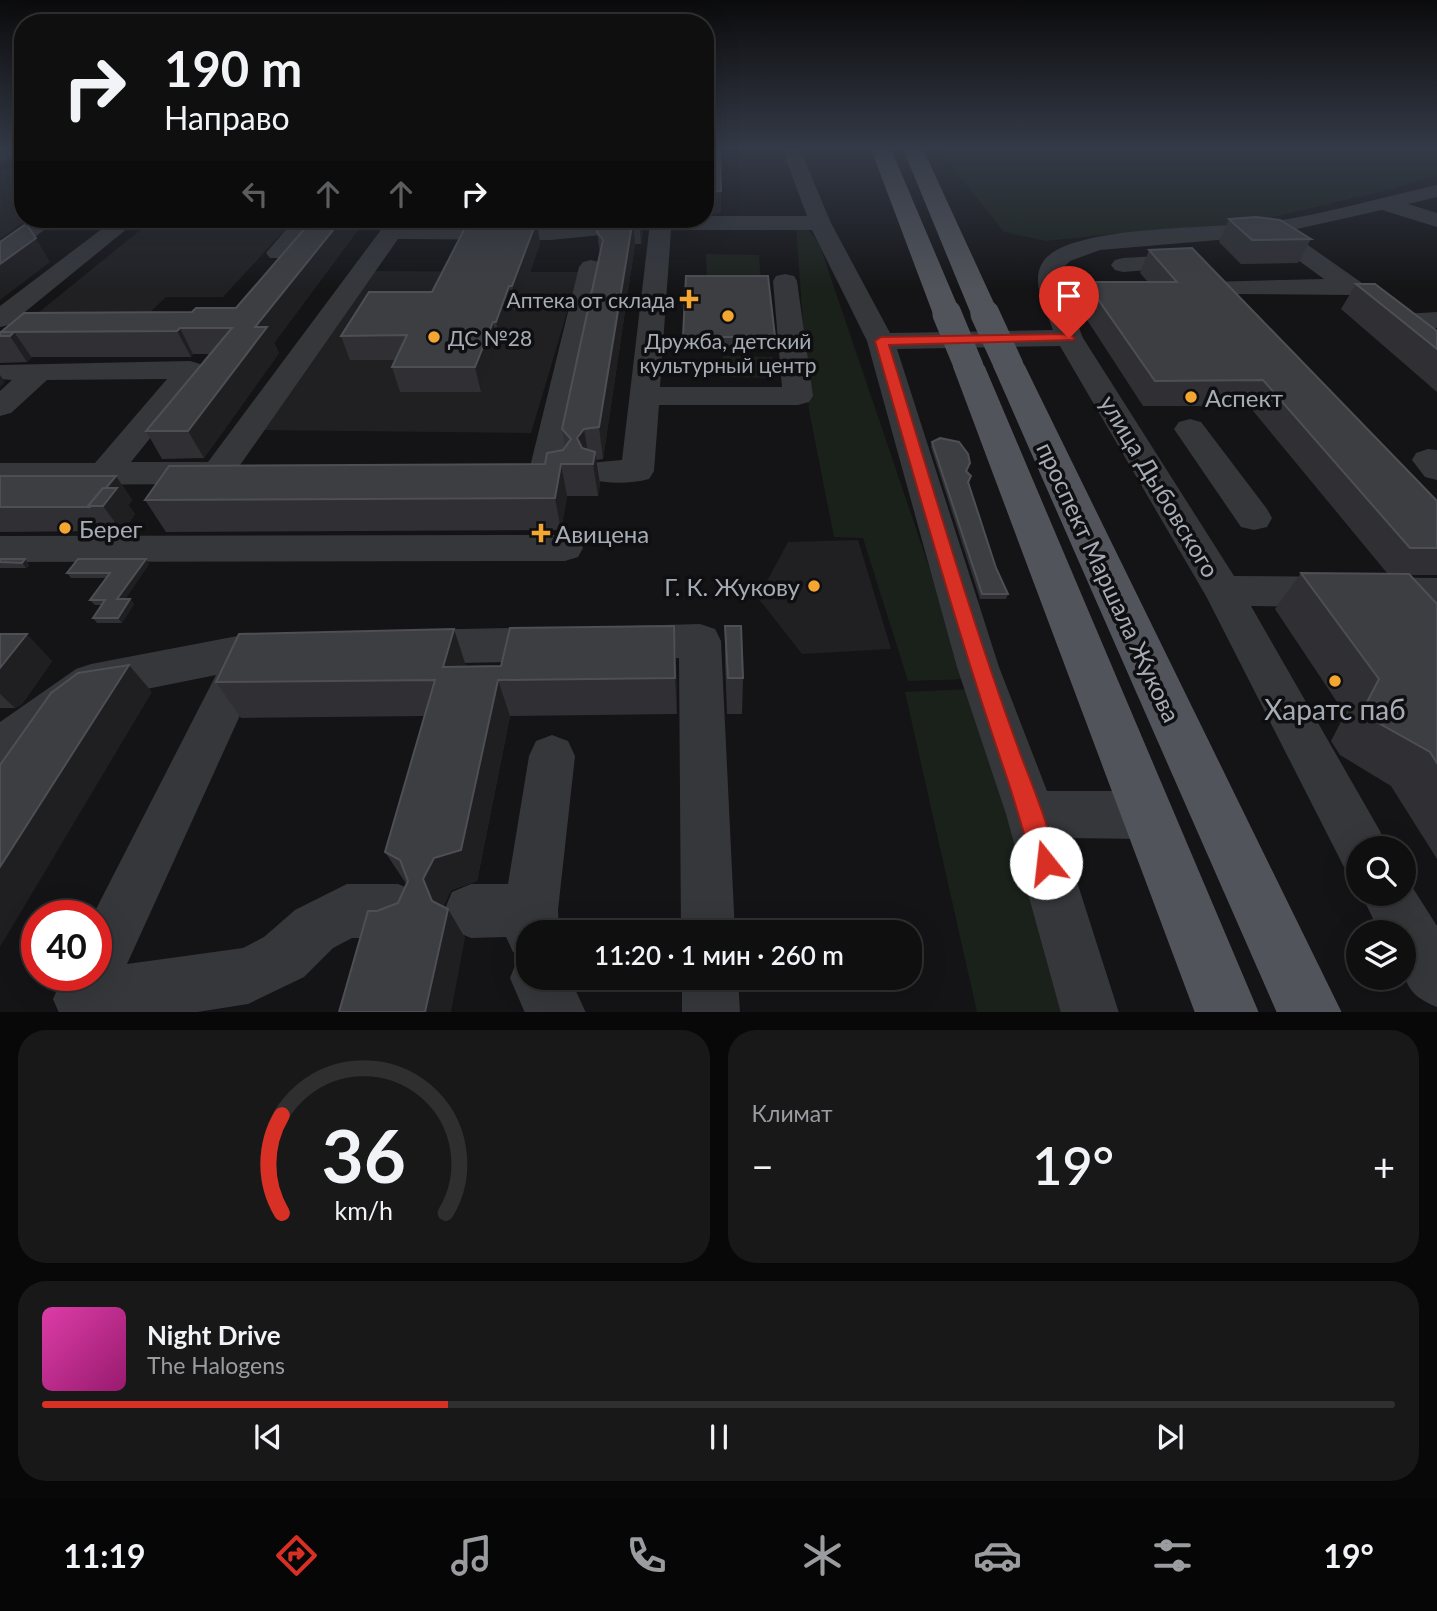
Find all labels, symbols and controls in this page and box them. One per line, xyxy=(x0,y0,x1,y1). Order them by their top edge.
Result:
text: 190 m xyxy=(164,39,302,97)
icon: right xyxy=(49,42,140,133)
text: Направо xyxy=(164,98,290,137)
icon: left xyxy=(236,175,274,213)
icon: ahead xyxy=(309,175,347,213)
icon: ahead xyxy=(382,175,420,213)
icon: right xyxy=(455,175,493,213)
pin xyxy=(1039,266,1099,338)
icon: arrive xyxy=(1050,277,1088,315)
place label: Аптека от склада xyxy=(507,287,675,312)
marker: Аптека от склада xyxy=(681,291,697,307)
marker: Дружба, детский культурный центр xyxy=(720,308,736,324)
place label: ДС №28 xyxy=(448,325,532,350)
place label: Дружба, детский культурный центр xyxy=(639,328,817,377)
marker: ДС №28 xyxy=(426,329,442,345)
place label: Аспект xyxy=(1205,383,1283,412)
marker: Аспект xyxy=(1183,389,1199,405)
street label: улица Дыбовского xyxy=(1094,390,1226,582)
street label: проспект Маршала Жукова xyxy=(1031,437,1187,727)
place label: Берег xyxy=(79,514,143,543)
place label: Авицена xyxy=(555,519,649,548)
marker: Берег xyxy=(57,520,73,536)
marker: Авицена xyxy=(533,525,549,541)
place label: Г. К. Жукову xyxy=(664,572,801,601)
marker: Г. К. Жукову xyxy=(806,578,822,594)
marker: Харатс паб xyxy=(1327,673,1343,689)
place label: Харатс паб xyxy=(1264,692,1406,726)
position arrow xyxy=(1009,826,1083,900)
map controls xyxy=(1346,836,1416,990)
button: search xyxy=(1346,836,1416,906)
speed limit sign: 40 xyxy=(21,900,112,991)
button: layers xyxy=(1346,920,1416,990)
text: 11:20 · 1 мин · 260 m xyxy=(594,939,844,971)
text: Климат xyxy=(752,1099,833,1127)
text: 36 xyxy=(322,1111,406,1199)
text: 19° xyxy=(1032,1134,1114,1196)
text: − xyxy=(752,1143,774,1189)
text: + xyxy=(1373,1143,1395,1189)
text: km/h xyxy=(334,1194,393,1224)
text: Night Drive xyxy=(147,1319,281,1351)
text: The Halogens xyxy=(147,1351,285,1379)
icon: previous xyxy=(249,1418,287,1456)
icon: pause xyxy=(700,1418,738,1456)
icon: next xyxy=(1151,1418,1189,1456)
icon: directions xyxy=(272,1531,321,1580)
icon: music xyxy=(447,1531,496,1580)
icon: phone xyxy=(622,1531,671,1580)
icon: climate xyxy=(798,1531,847,1580)
icon: car xyxy=(973,1531,1022,1580)
icon: filters xyxy=(1148,1531,1197,1580)
text: 11:19 xyxy=(63,1536,146,1575)
text: 19° xyxy=(1323,1536,1374,1575)

